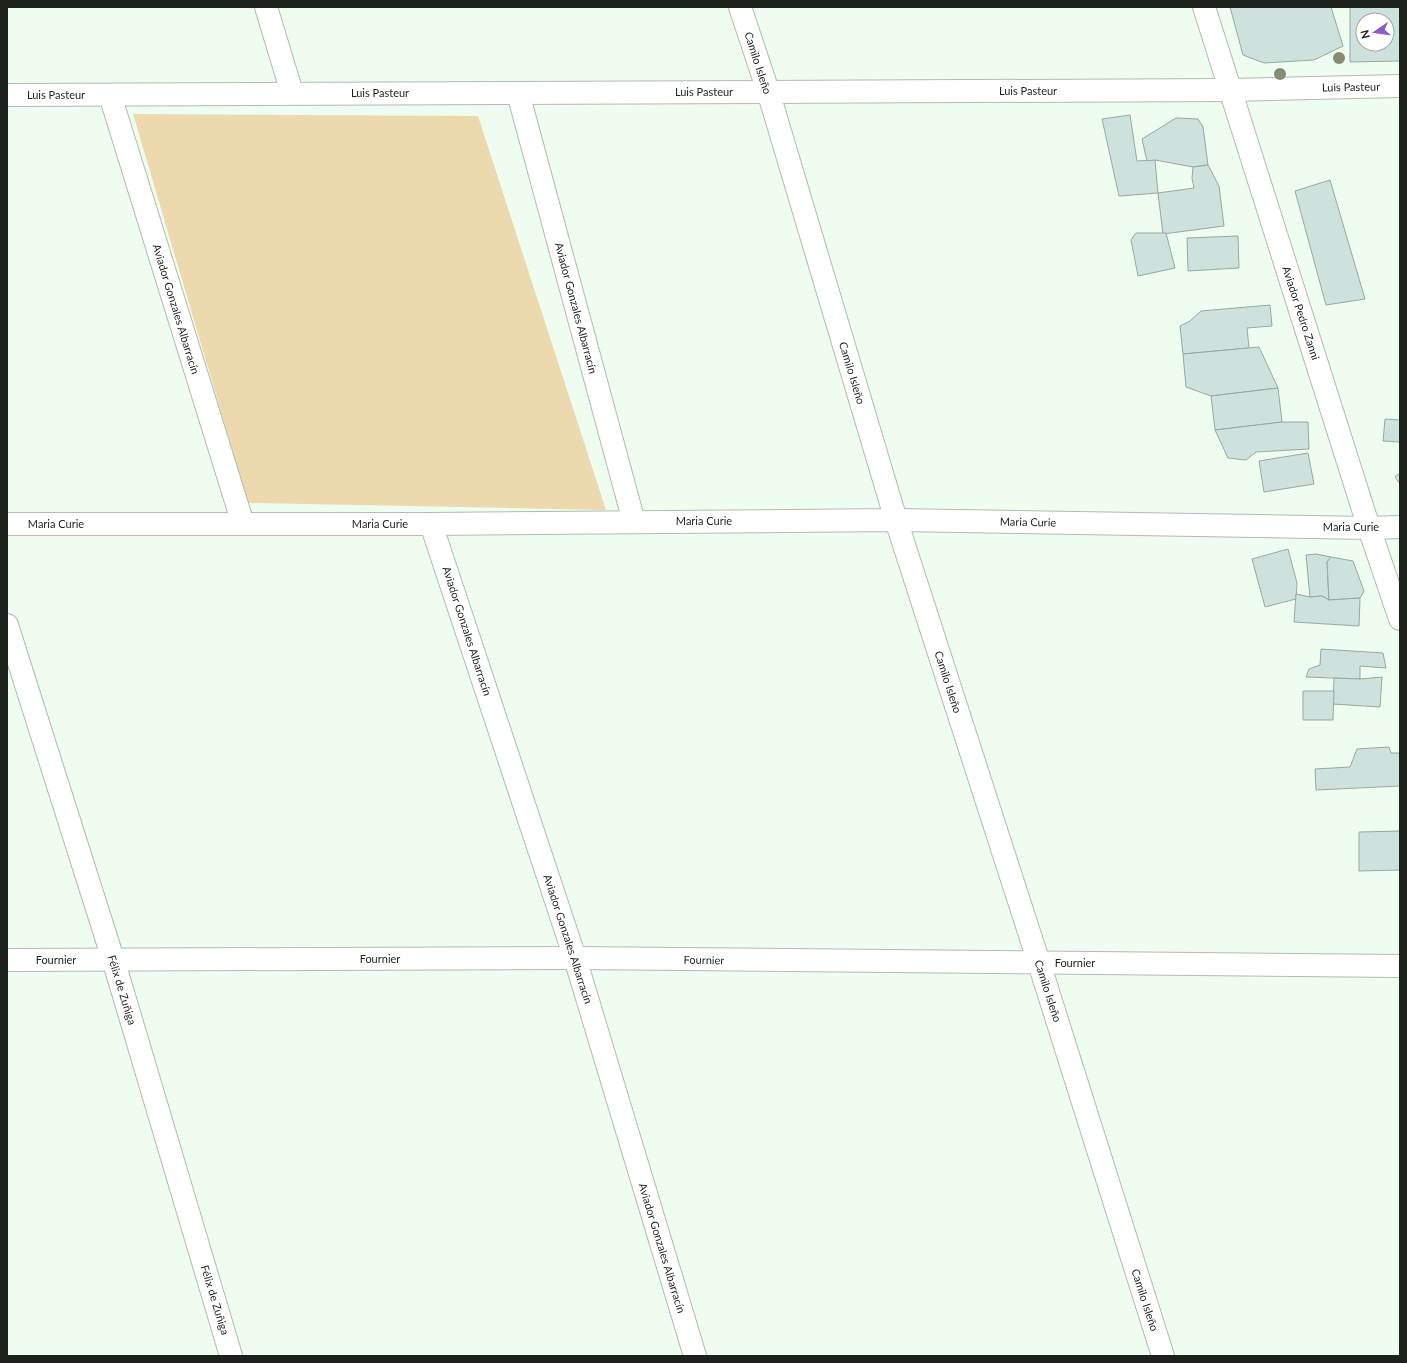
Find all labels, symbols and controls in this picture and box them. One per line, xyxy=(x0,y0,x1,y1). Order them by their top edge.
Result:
north arrow xyxy=(1355,12,1395,52)
text: N xyxy=(1357,29,1372,40)
street label: Camilo Isleño xyxy=(742,30,775,96)
street label: Luis Pasteur xyxy=(1322,79,1380,94)
street label: Luis Pasteur xyxy=(999,84,1057,97)
street label: Luis Pasteur xyxy=(675,85,733,98)
street label: Luis Pasteur xyxy=(351,86,409,99)
street label: Luis Pasteur xyxy=(27,88,85,101)
street label: Aviador Gonzales Albarracín xyxy=(553,241,600,375)
street label: Aviador Gonzales Albarracín xyxy=(150,242,202,375)
street label: Aviador Pedro Zanni xyxy=(1280,264,1323,362)
street label: Camilo Isleño xyxy=(837,340,868,406)
street label: Maria Curie xyxy=(676,514,732,527)
street label: Maria Curie xyxy=(1000,515,1056,528)
street label: Maria Curie xyxy=(28,517,84,530)
street label: Maria Curie xyxy=(352,517,408,530)
street label: Maria Curie xyxy=(1323,520,1379,533)
street label: Aviador Gonzales Albarracín xyxy=(440,565,495,697)
street label: Camilo Isleño xyxy=(932,649,965,715)
street label: Aviador Gonzales Albarracín xyxy=(541,873,596,1005)
street label: Fournier xyxy=(360,952,400,965)
street label: Fournier xyxy=(36,953,76,966)
street label: Félix de Zuñiga xyxy=(106,953,139,1026)
street label: Fournier xyxy=(684,953,724,966)
street label: Fournier xyxy=(1055,956,1095,969)
street label: Camilo Isleño xyxy=(1032,958,1065,1024)
street label: Aviador Gonzales Albarracín xyxy=(636,1181,688,1314)
street label: Félix de Zuñiga xyxy=(199,1263,232,1336)
street label: Camilo Isleño xyxy=(1129,1267,1162,1333)

